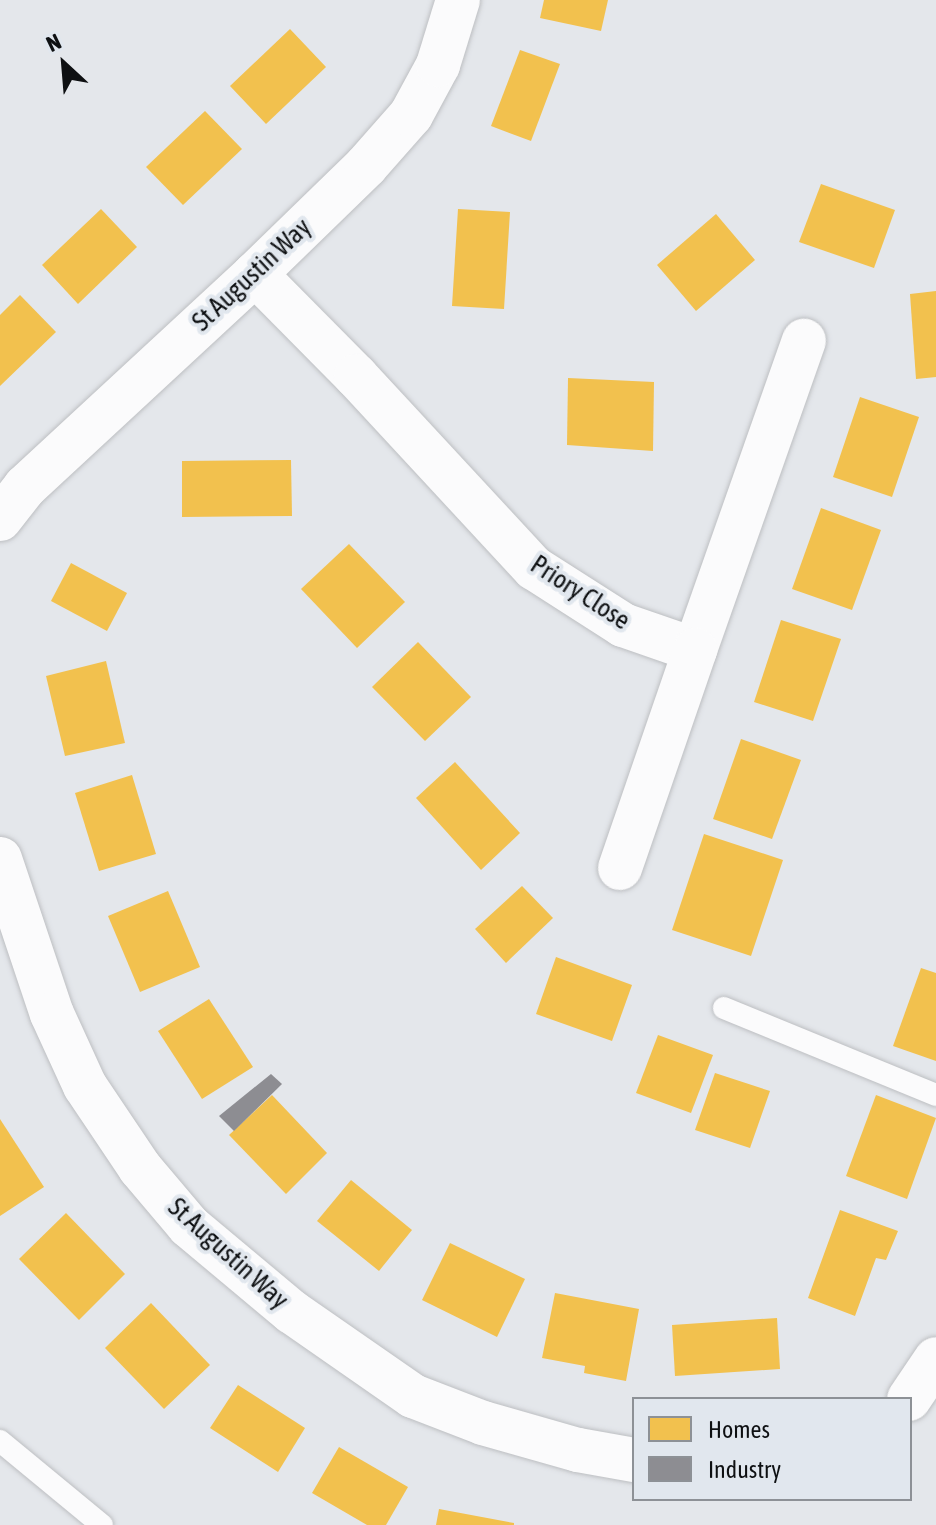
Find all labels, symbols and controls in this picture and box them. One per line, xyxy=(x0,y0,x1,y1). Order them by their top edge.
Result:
north arrow xyxy=(24,24,104,104)
text: N xyxy=(42,28,65,57)
street label: St Augustin Way xyxy=(186,212,318,338)
street label: Priory Close xyxy=(525,549,635,637)
street label: St Augustin Way xyxy=(162,1192,294,1316)
legend xyxy=(632,1397,912,1501)
text: Homes xyxy=(708,1416,770,1443)
text: Industry xyxy=(708,1456,781,1483)

